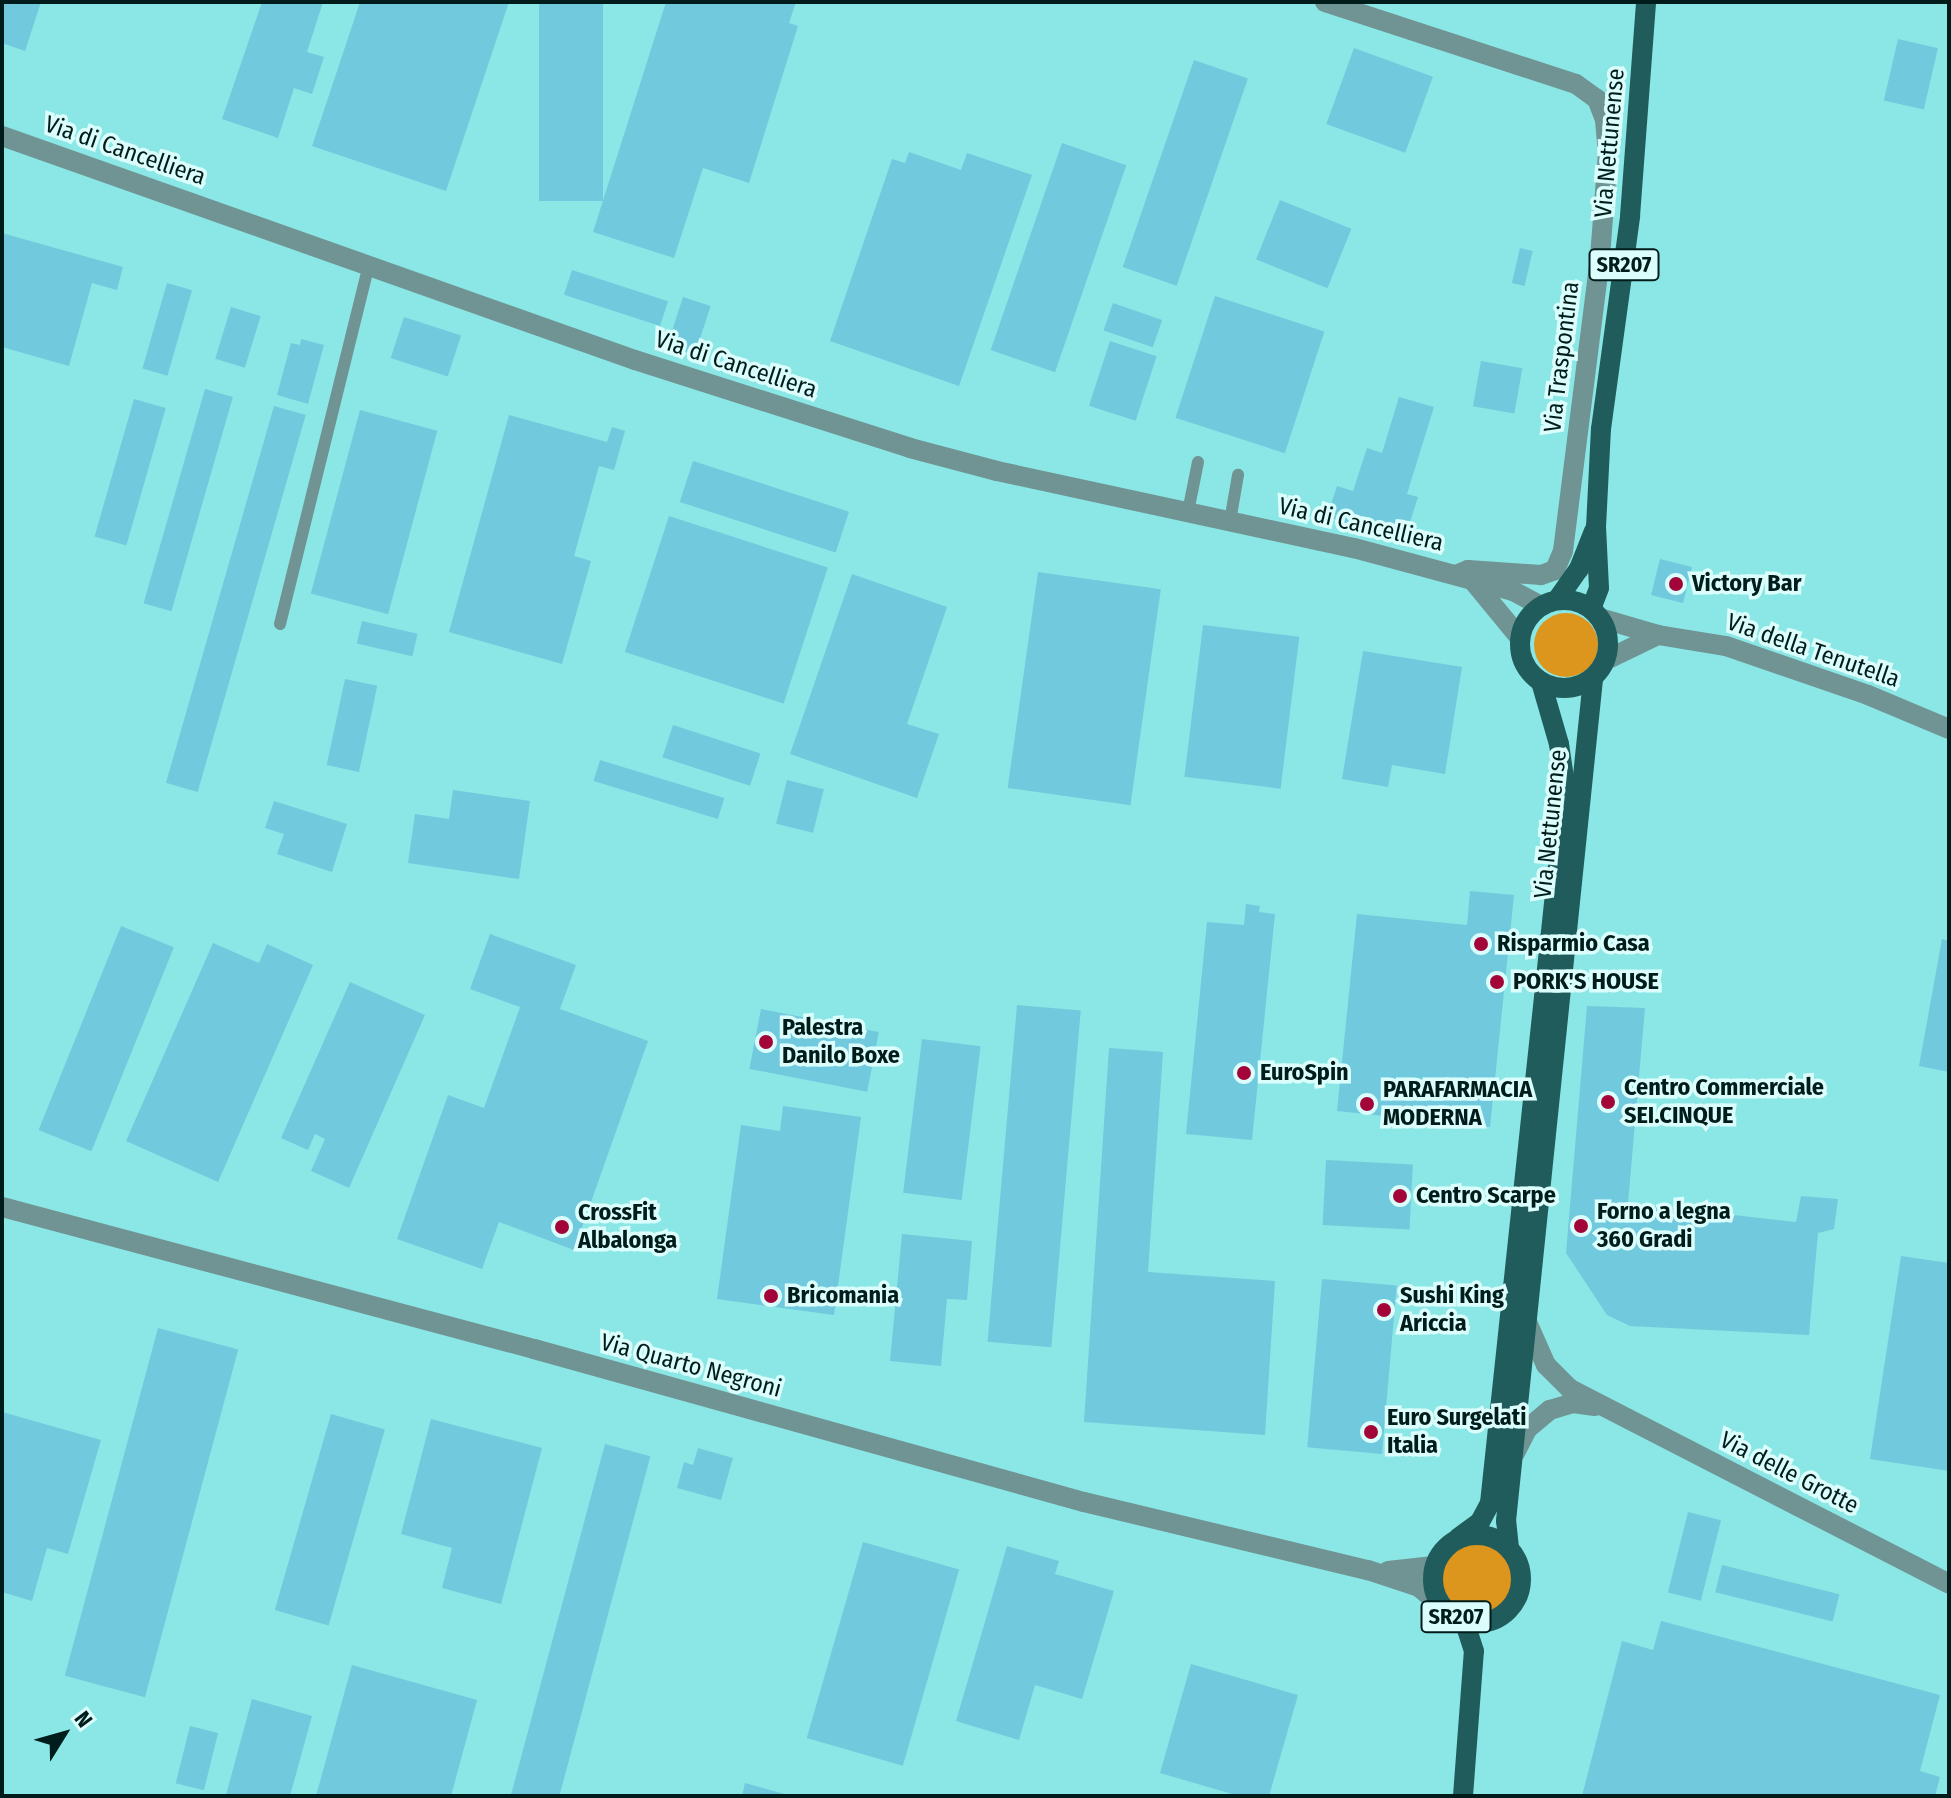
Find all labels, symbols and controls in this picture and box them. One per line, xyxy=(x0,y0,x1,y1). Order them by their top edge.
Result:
street label: Via Nettunense xyxy=(1589,67,1631,219)
street label: Via di Cancelliera xyxy=(41,110,209,192)
road number: SR207 xyxy=(1588,247,1660,283)
street label: Via Traspontina xyxy=(1538,280,1586,434)
street label: Via di Cancelliera xyxy=(652,325,820,405)
street label: Via di Cancelliera xyxy=(1276,492,1446,558)
place label: Victory Bar xyxy=(1692,570,1801,598)
marker: Victory Bar xyxy=(1667,575,1685,593)
street label: Via della Tenutella xyxy=(1723,608,1903,694)
street label: Via Nettunense xyxy=(1529,748,1573,900)
place label: Risparmio Casa xyxy=(1497,930,1650,958)
marker: Risparmio Casa xyxy=(1472,935,1490,953)
place label: PORK'S HOUSE xyxy=(1513,968,1659,996)
marker: PORK'S HOUSE xyxy=(1488,973,1506,991)
place label: Palestra Danilo Boxe xyxy=(782,1014,900,1070)
marker: Palestra Danilo Boxe xyxy=(757,1033,775,1051)
place label: EuroSpin xyxy=(1260,1059,1349,1087)
marker: EuroSpin xyxy=(1235,1064,1253,1082)
place label: Centro Commerciale SEI.CINQUE xyxy=(1624,1074,1824,1130)
place label: PARAFARMACIA MODERNA xyxy=(1383,1076,1532,1132)
marker: Centro Commerciale SEI.CINQUE xyxy=(1599,1093,1617,1111)
marker: PARAFARMACIA MODERNA xyxy=(1358,1095,1376,1113)
place label: Centro Scarpe xyxy=(1416,1182,1556,1210)
marker: Centro Scarpe xyxy=(1391,1187,1409,1205)
place label: Forno a legna 360 Gradi xyxy=(1597,1198,1731,1254)
place label: CrossFit Albalonga xyxy=(578,1199,677,1255)
marker: Forno a legna 360 Gradi xyxy=(1572,1217,1590,1235)
marker: CrossFit Albalonga xyxy=(553,1218,571,1236)
place label: Bricomania xyxy=(787,1282,899,1310)
place label: Sushi King Ariccia xyxy=(1400,1282,1504,1338)
marker: Bricomania xyxy=(762,1287,780,1305)
marker: Sushi King Ariccia xyxy=(1375,1301,1393,1319)
street label: Via Quarto Negroni xyxy=(597,1328,785,1404)
place label: Euro Surgelati Italia xyxy=(1387,1404,1526,1460)
marker: Euro Surgelati Italia xyxy=(1362,1423,1380,1441)
street label: Via delle Grotte xyxy=(1715,1426,1863,1520)
road number: SR207 xyxy=(1420,1599,1492,1635)
north arrow xyxy=(24,1694,104,1774)
text: N xyxy=(69,1706,98,1733)

